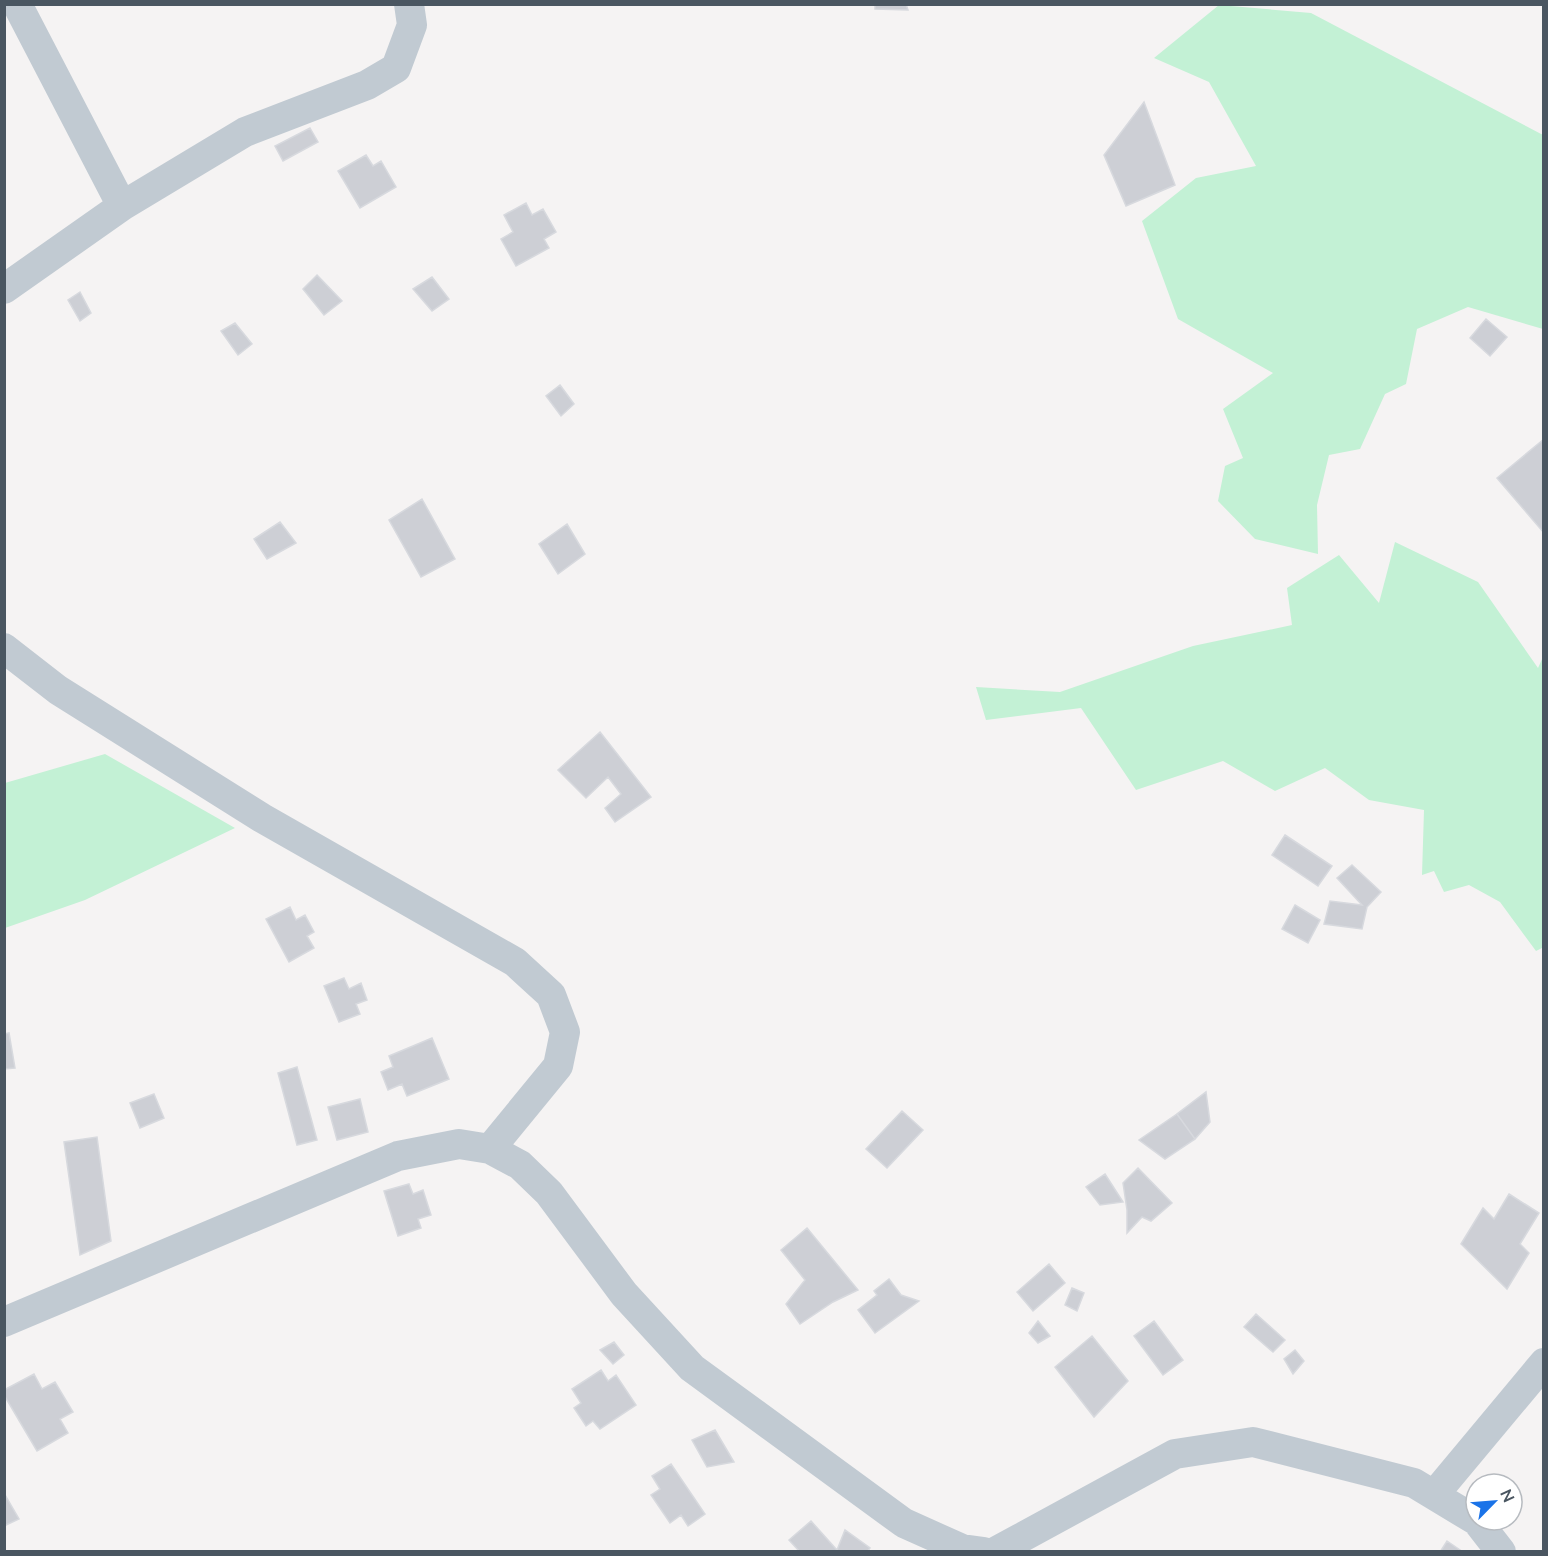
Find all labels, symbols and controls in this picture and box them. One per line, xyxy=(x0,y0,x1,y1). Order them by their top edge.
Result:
north arrow xyxy=(1464,1472,1524,1532)
text: N xyxy=(1494,1486,1519,1506)

